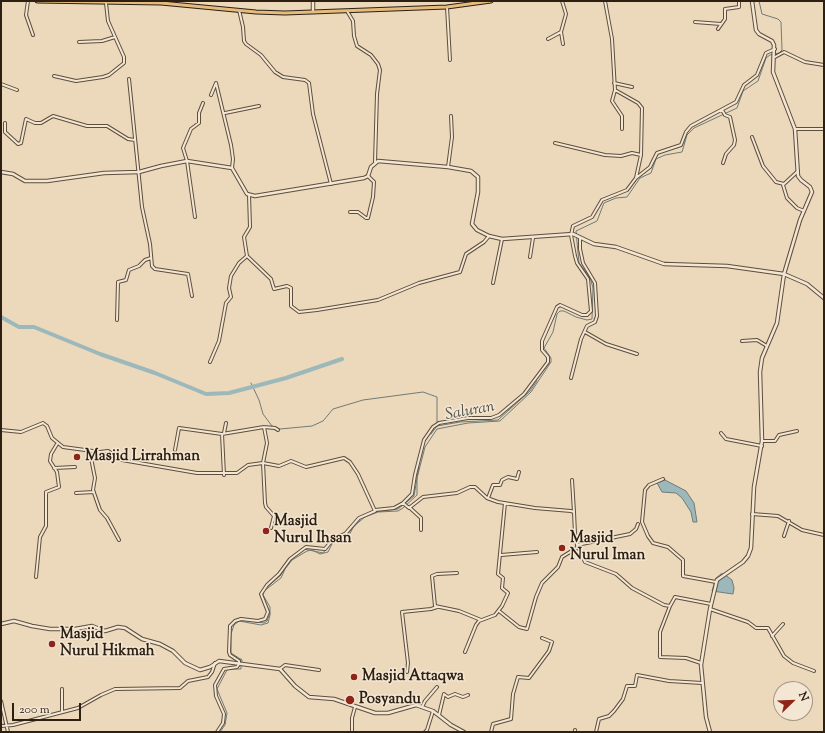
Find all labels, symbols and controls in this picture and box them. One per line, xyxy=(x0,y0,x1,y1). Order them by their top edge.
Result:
water label: Saluran xyxy=(444,398,496,426)
place label: Masjid Lirrahman xyxy=(85,448,200,466)
marker: Masjid Lirrahman xyxy=(72,452,82,462)
place label: Masjid Nurul Ihsan xyxy=(274,513,352,548)
marker: Masjid Nurul Ihsan xyxy=(261,526,271,536)
place label: Masjid Nurul Iman xyxy=(570,530,645,565)
marker: Masjid Nurul Iman xyxy=(557,543,567,553)
place label: Masjid Nurul Hikmah xyxy=(60,626,155,661)
marker: Masjid Nurul Hikmah xyxy=(47,639,57,649)
place label: Masjid Attaqwa xyxy=(362,668,464,686)
marker: Masjid Attaqwa xyxy=(349,672,359,682)
north arrow xyxy=(773,681,813,721)
text: N xyxy=(794,690,812,704)
place label: Posyandu xyxy=(359,691,421,709)
marker: Posyandu xyxy=(344,694,356,706)
scale bar xyxy=(14,695,83,721)
text: 200 m xyxy=(19,701,50,719)

